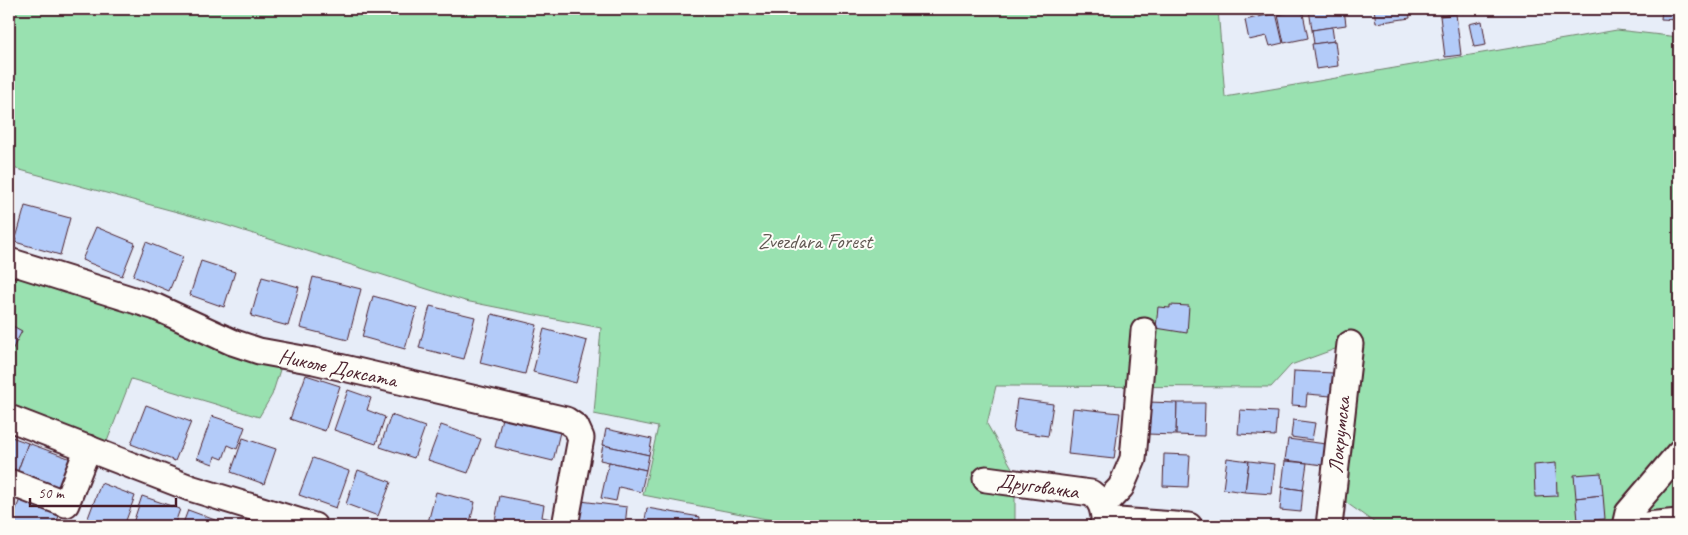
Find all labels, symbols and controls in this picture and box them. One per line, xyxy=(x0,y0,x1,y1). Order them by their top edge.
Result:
park label: Zvezdara Forest xyxy=(758,228,874,254)
street label: Николе Доксата xyxy=(277,343,402,394)
street label: Локрумска xyxy=(1322,393,1356,475)
street label: Друговачка xyxy=(996,467,1082,505)
scale bar xyxy=(30,475,176,507)
text: 50 m xyxy=(38,484,65,503)

